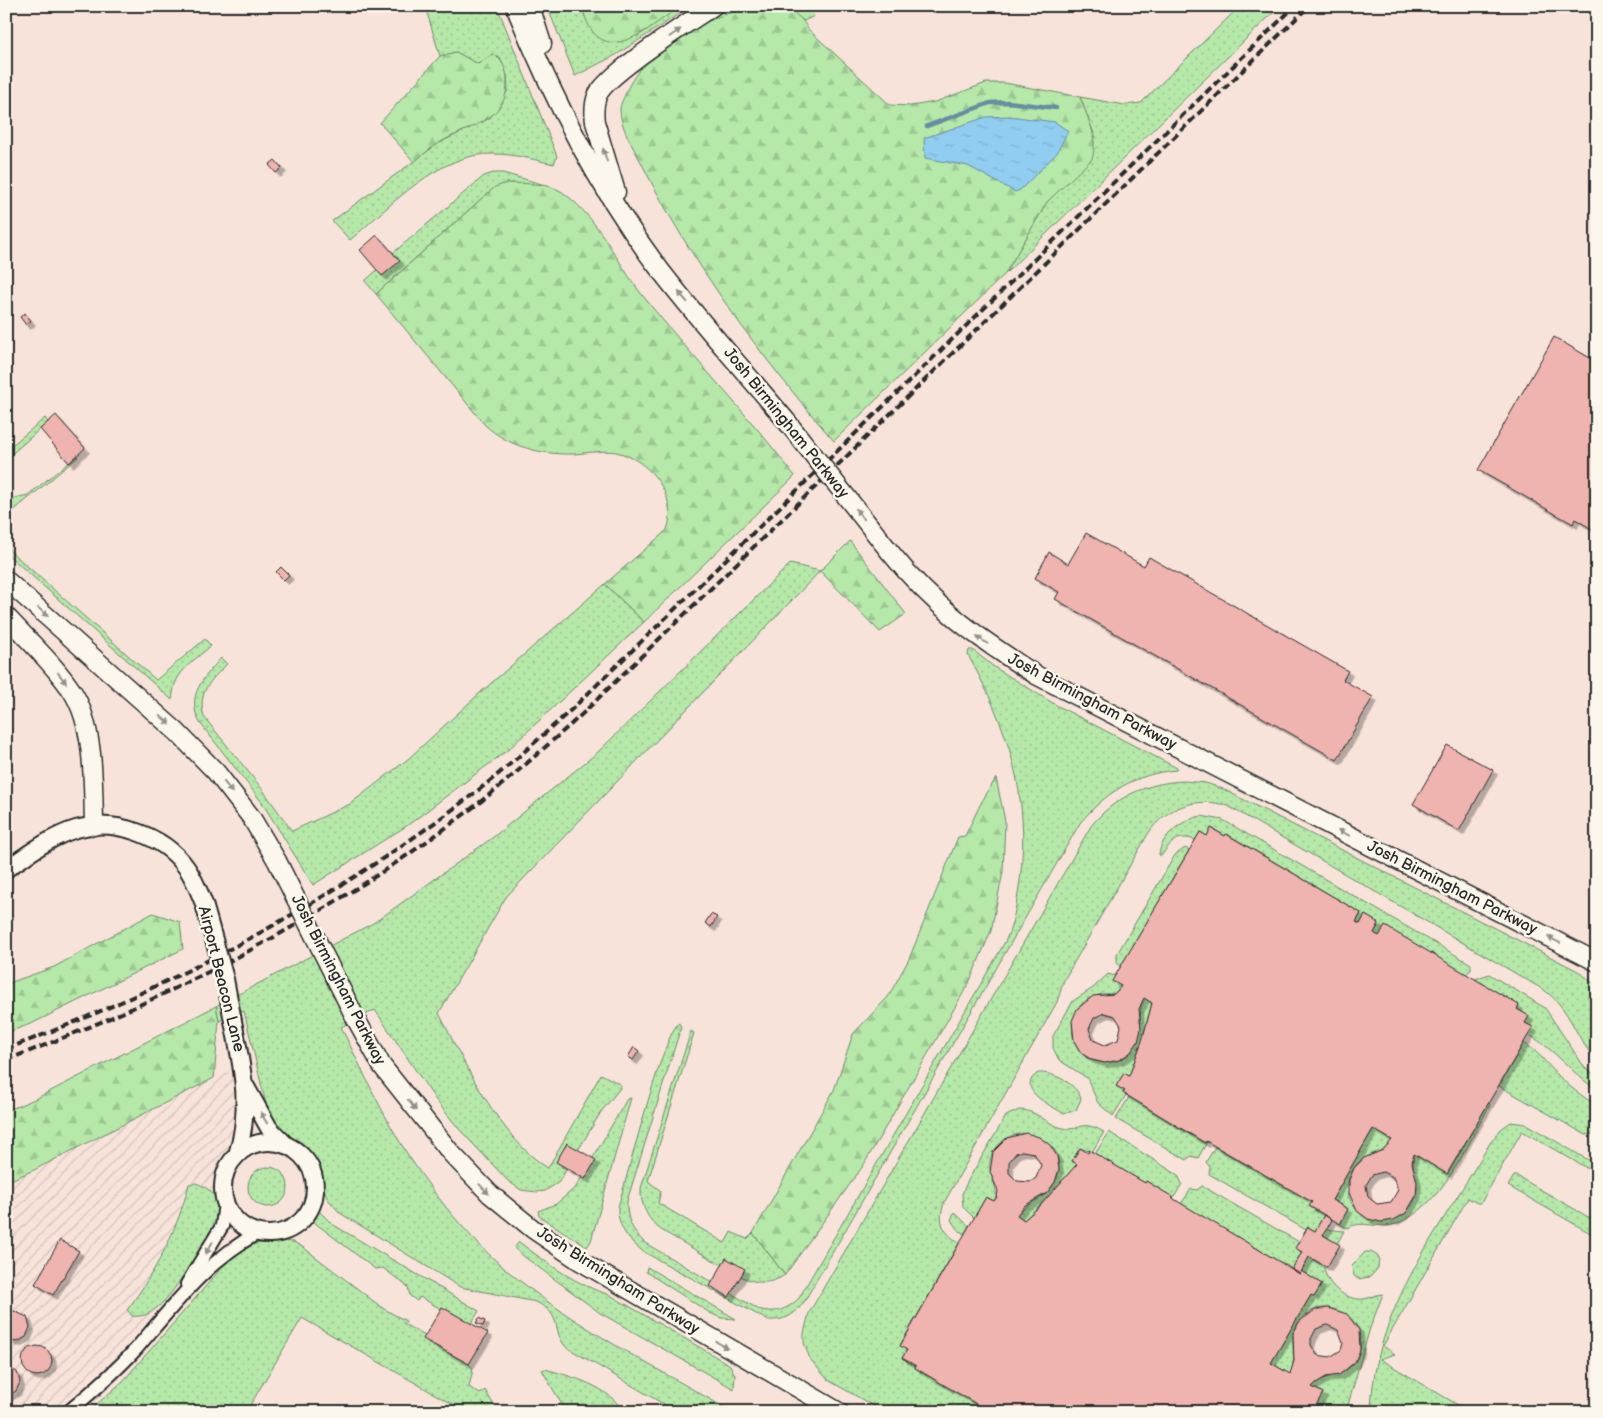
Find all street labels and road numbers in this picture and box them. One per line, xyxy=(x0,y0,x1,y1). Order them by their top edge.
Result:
street label: Josh Birmingham Parkway xyxy=(719,344,853,503)
street label: Josh Birmingham Parkway xyxy=(1004,649,1180,755)
street label: Josh Birmingham Parkway xyxy=(1364,837,1541,940)
street label: Josh Birmingham Parkway xyxy=(287,892,390,1069)
street label: Airport Beacon Lane xyxy=(194,904,248,1054)
street label: Josh Birmingham Parkway xyxy=(533,1223,704,1339)

